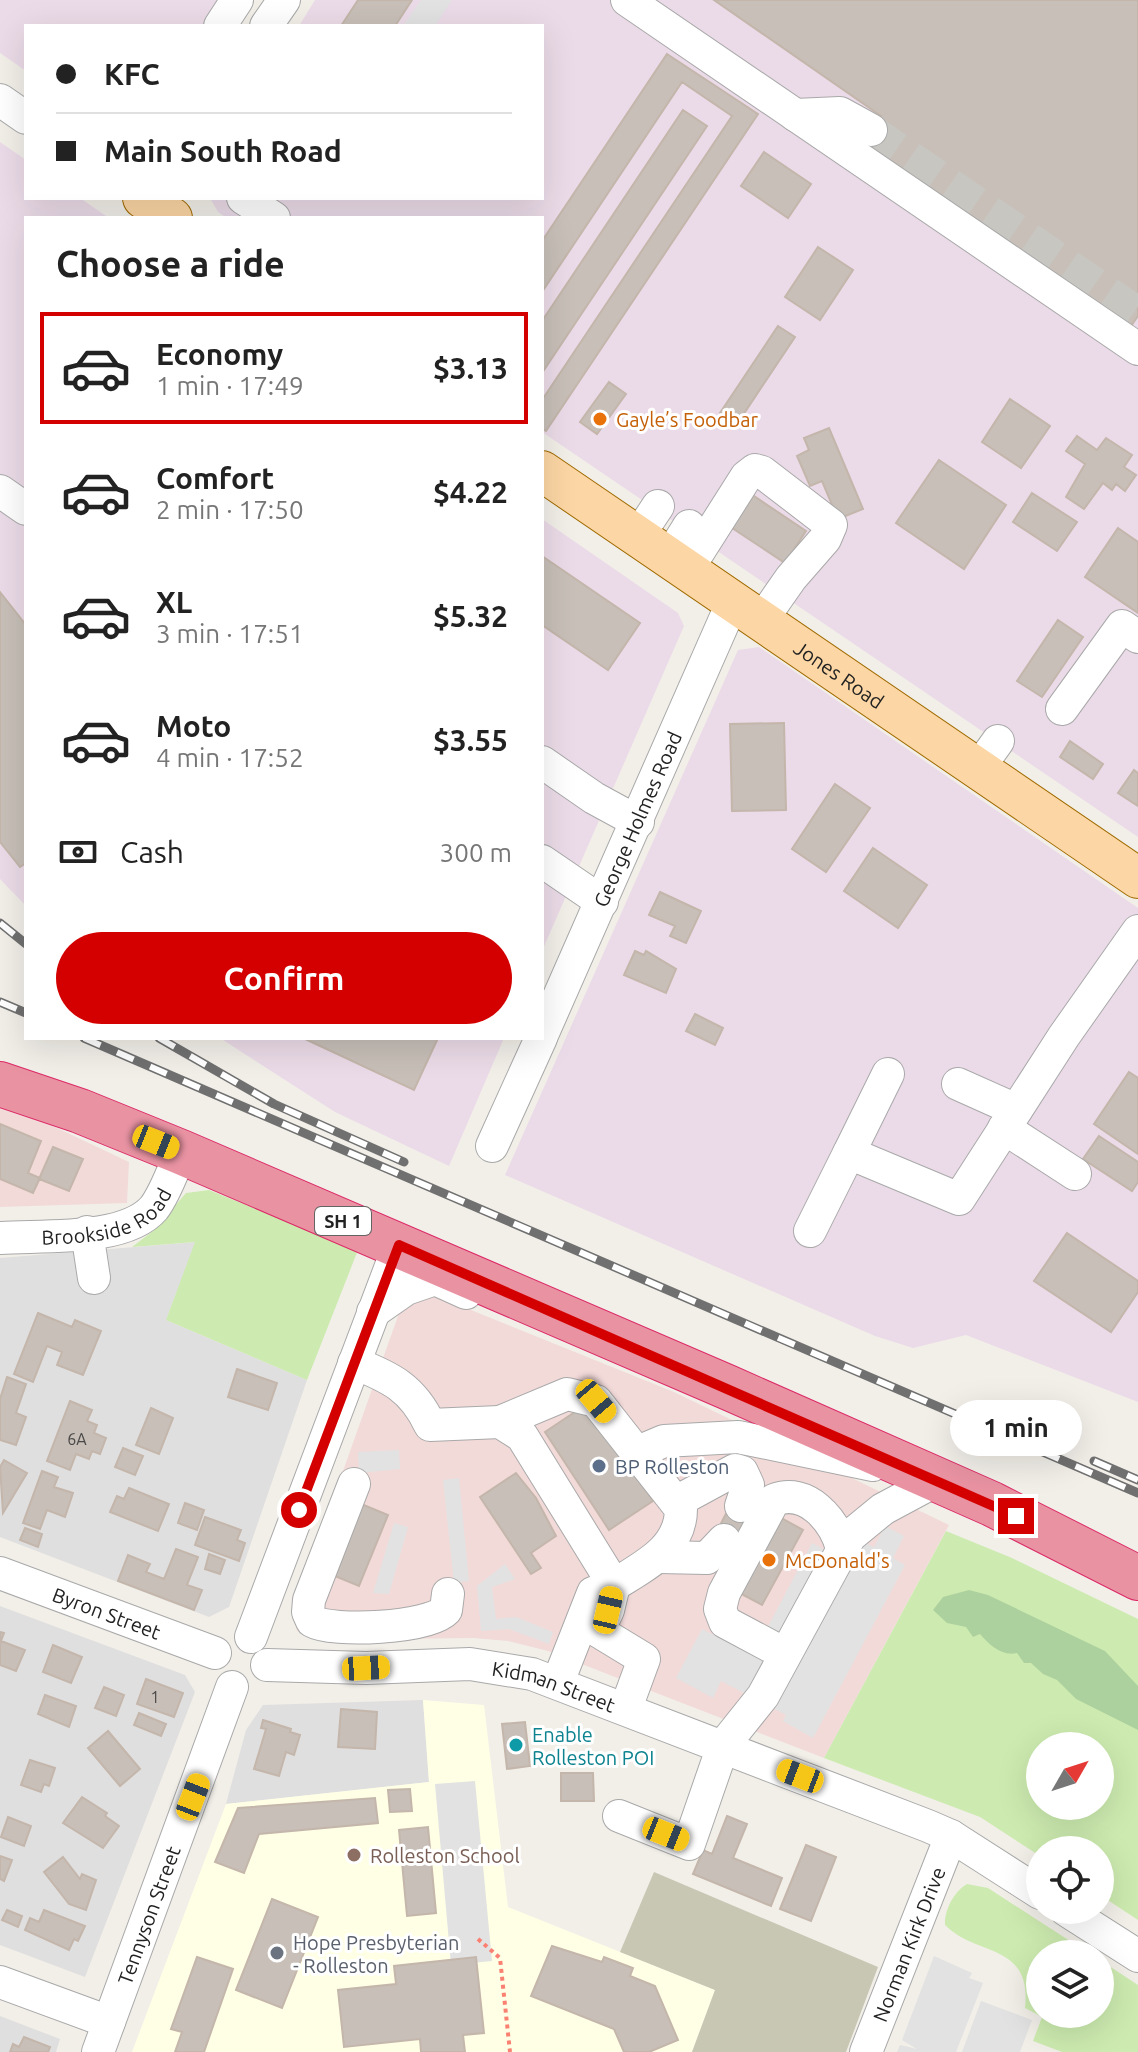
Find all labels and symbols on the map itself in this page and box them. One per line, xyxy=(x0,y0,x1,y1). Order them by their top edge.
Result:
place label: Gayle’s Foodbar xyxy=(616,408,758,431)
marker: Gayle’s Foodbar xyxy=(591,410,609,428)
street label: Jones Road xyxy=(790,635,888,713)
street label: George Holmes Road xyxy=(588,728,686,910)
car xyxy=(129,1122,183,1162)
street label: Brookside Road xyxy=(41,1184,175,1248)
road number: SH 1 xyxy=(315,1207,371,1235)
car xyxy=(571,1375,621,1427)
callout: 1 min xyxy=(950,1400,1082,1456)
house number: 6A xyxy=(67,1430,87,1448)
place label: BP Rolleston xyxy=(615,1455,730,1478)
marker: BP Rolleston xyxy=(590,1457,608,1475)
route start xyxy=(281,1492,317,1528)
route end xyxy=(998,1498,1034,1534)
place label: McDonald's xyxy=(785,1549,890,1572)
marker: McDonald's xyxy=(760,1551,778,1569)
street label: Byron Street xyxy=(50,1582,164,1643)
car xyxy=(591,1584,625,1636)
car xyxy=(341,1655,391,1681)
street label: Kidman Street xyxy=(490,1656,619,1716)
house number: 1 xyxy=(150,1688,160,1706)
place label: Enable Rolleston POI xyxy=(532,1723,654,1769)
north arrow xyxy=(1026,1732,1114,1820)
marker: Enable Rolleston POI xyxy=(507,1736,525,1754)
car xyxy=(773,1756,827,1796)
car xyxy=(173,1770,213,1824)
car xyxy=(639,1814,693,1854)
street label: Tennyson Street xyxy=(112,1842,184,1987)
place label: Rolleston School xyxy=(370,1844,520,1867)
marker: Rolleston School xyxy=(345,1846,363,1864)
street label: Norman Kirk Drive xyxy=(868,1863,949,2025)
place label: Hope Presbyterian - Rolleston xyxy=(293,1931,460,1977)
marker: Hope Presbyterian - Rolleston xyxy=(268,1944,286,1962)

